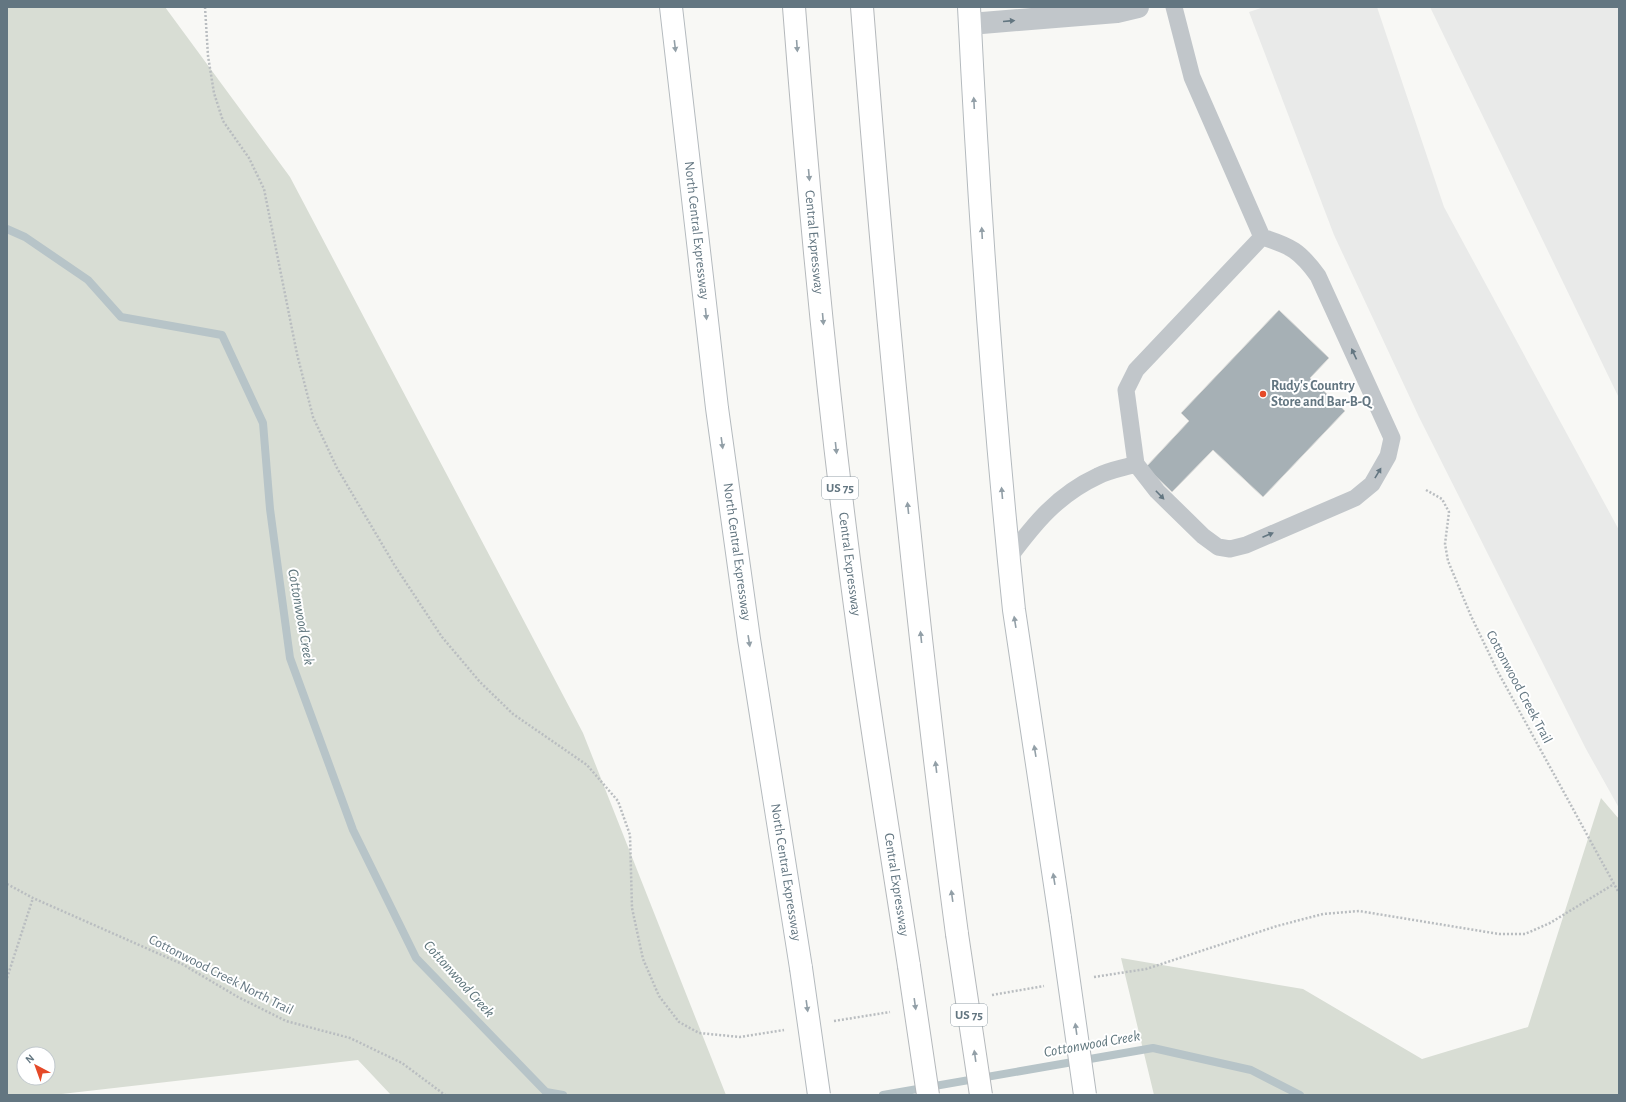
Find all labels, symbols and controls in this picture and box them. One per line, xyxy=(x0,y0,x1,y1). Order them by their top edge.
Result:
one-way arrow xyxy=(1003,17,1015,24)
one-way arrow xyxy=(672,40,679,52)
one-way arrow xyxy=(794,40,801,52)
one-way arrow xyxy=(971,97,978,109)
street label: North Central Expressway xyxy=(682,161,712,300)
one-way arrow xyxy=(806,169,812,181)
street label: Central Expressway xyxy=(802,189,826,295)
one-way arrow xyxy=(978,227,985,239)
one-way arrow xyxy=(703,308,709,320)
one-way arrow xyxy=(819,313,826,325)
one-way arrow xyxy=(1351,349,1357,360)
place label: Rudy's Country Store and Bar-B-Q xyxy=(1271,379,1373,409)
marker: Rudy's Country Store and Bar-B-Q xyxy=(1258,389,1268,399)
one-way arrow xyxy=(719,437,725,449)
one-way arrow xyxy=(833,442,839,454)
one-way arrow xyxy=(1375,467,1382,479)
road number: US 75 xyxy=(822,477,858,499)
street label: North Central Expressway xyxy=(720,482,753,622)
one-way arrow xyxy=(999,487,1006,499)
one-way arrow xyxy=(1155,490,1165,500)
one-way arrow xyxy=(904,502,911,514)
street label: Central Expressway xyxy=(836,511,863,617)
one-way arrow xyxy=(1262,532,1274,538)
water label: Cottonwood Creek xyxy=(285,568,317,666)
one-way arrow xyxy=(1012,616,1018,628)
street label: Cottonwood Creek Trail xyxy=(1483,628,1555,746)
one-way arrow xyxy=(918,631,925,643)
one-way arrow xyxy=(746,635,752,647)
one-way arrow xyxy=(1032,745,1038,757)
one-way arrow xyxy=(933,760,939,773)
street label: North Central Expressway xyxy=(768,802,804,942)
street label: Central Expressway xyxy=(881,832,911,937)
one-way arrow xyxy=(1051,873,1057,886)
one-way arrow xyxy=(949,889,955,902)
street label: Cottonwood Creek North Trail xyxy=(146,932,296,1018)
water label: Cottonwood Creek xyxy=(421,938,497,1020)
one-way arrow xyxy=(912,998,918,1010)
one-way arrow xyxy=(804,1000,810,1012)
road number: US 75 xyxy=(951,1004,987,1026)
one-way arrow xyxy=(1073,1023,1079,1035)
water label: Cottonwood Creek xyxy=(1043,1028,1141,1060)
north arrow xyxy=(16,1046,56,1086)
one-way arrow xyxy=(972,1050,978,1063)
text: N xyxy=(23,1052,36,1065)

